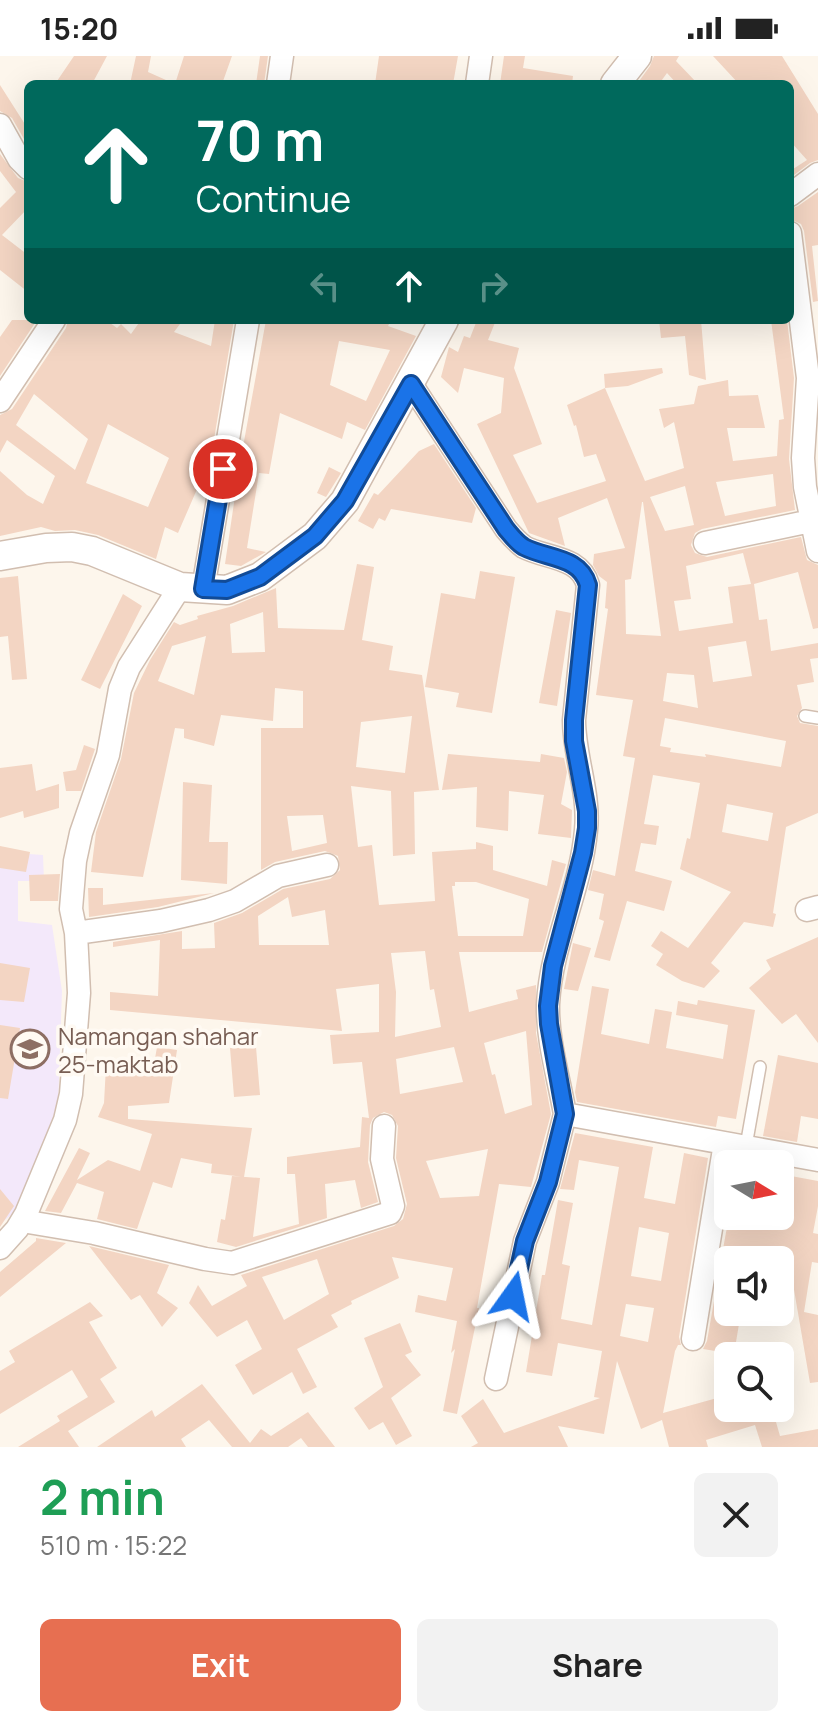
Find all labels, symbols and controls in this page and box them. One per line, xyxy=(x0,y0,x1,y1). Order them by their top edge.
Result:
text: 15:20 xyxy=(40,8,119,49)
text: 70 m xyxy=(196,101,324,178)
icon: ahead xyxy=(64,112,168,216)
text: Continue xyxy=(196,174,351,223)
icon: left xyxy=(303,264,347,308)
icon: ahead xyxy=(387,264,431,308)
icon: right xyxy=(471,264,515,308)
pin xyxy=(189,435,257,503)
icon: arrive xyxy=(201,447,245,491)
place label: Namangan shahar 25-maktab xyxy=(58,1019,259,1080)
school or university icon: Namangan shahar 25-maktab xyxy=(9,1028,51,1070)
north arrow xyxy=(714,1150,794,1230)
map controls xyxy=(714,1150,794,1422)
button: sound xyxy=(714,1246,794,1326)
position arrow xyxy=(471,1254,555,1338)
button: search xyxy=(714,1342,794,1422)
text: 2 min xyxy=(40,1464,165,1529)
button: close xyxy=(694,1473,778,1557)
text: 510 m · 15:22 xyxy=(40,1527,187,1563)
button: Exit xyxy=(40,1619,401,1711)
button: Share xyxy=(417,1619,778,1711)

